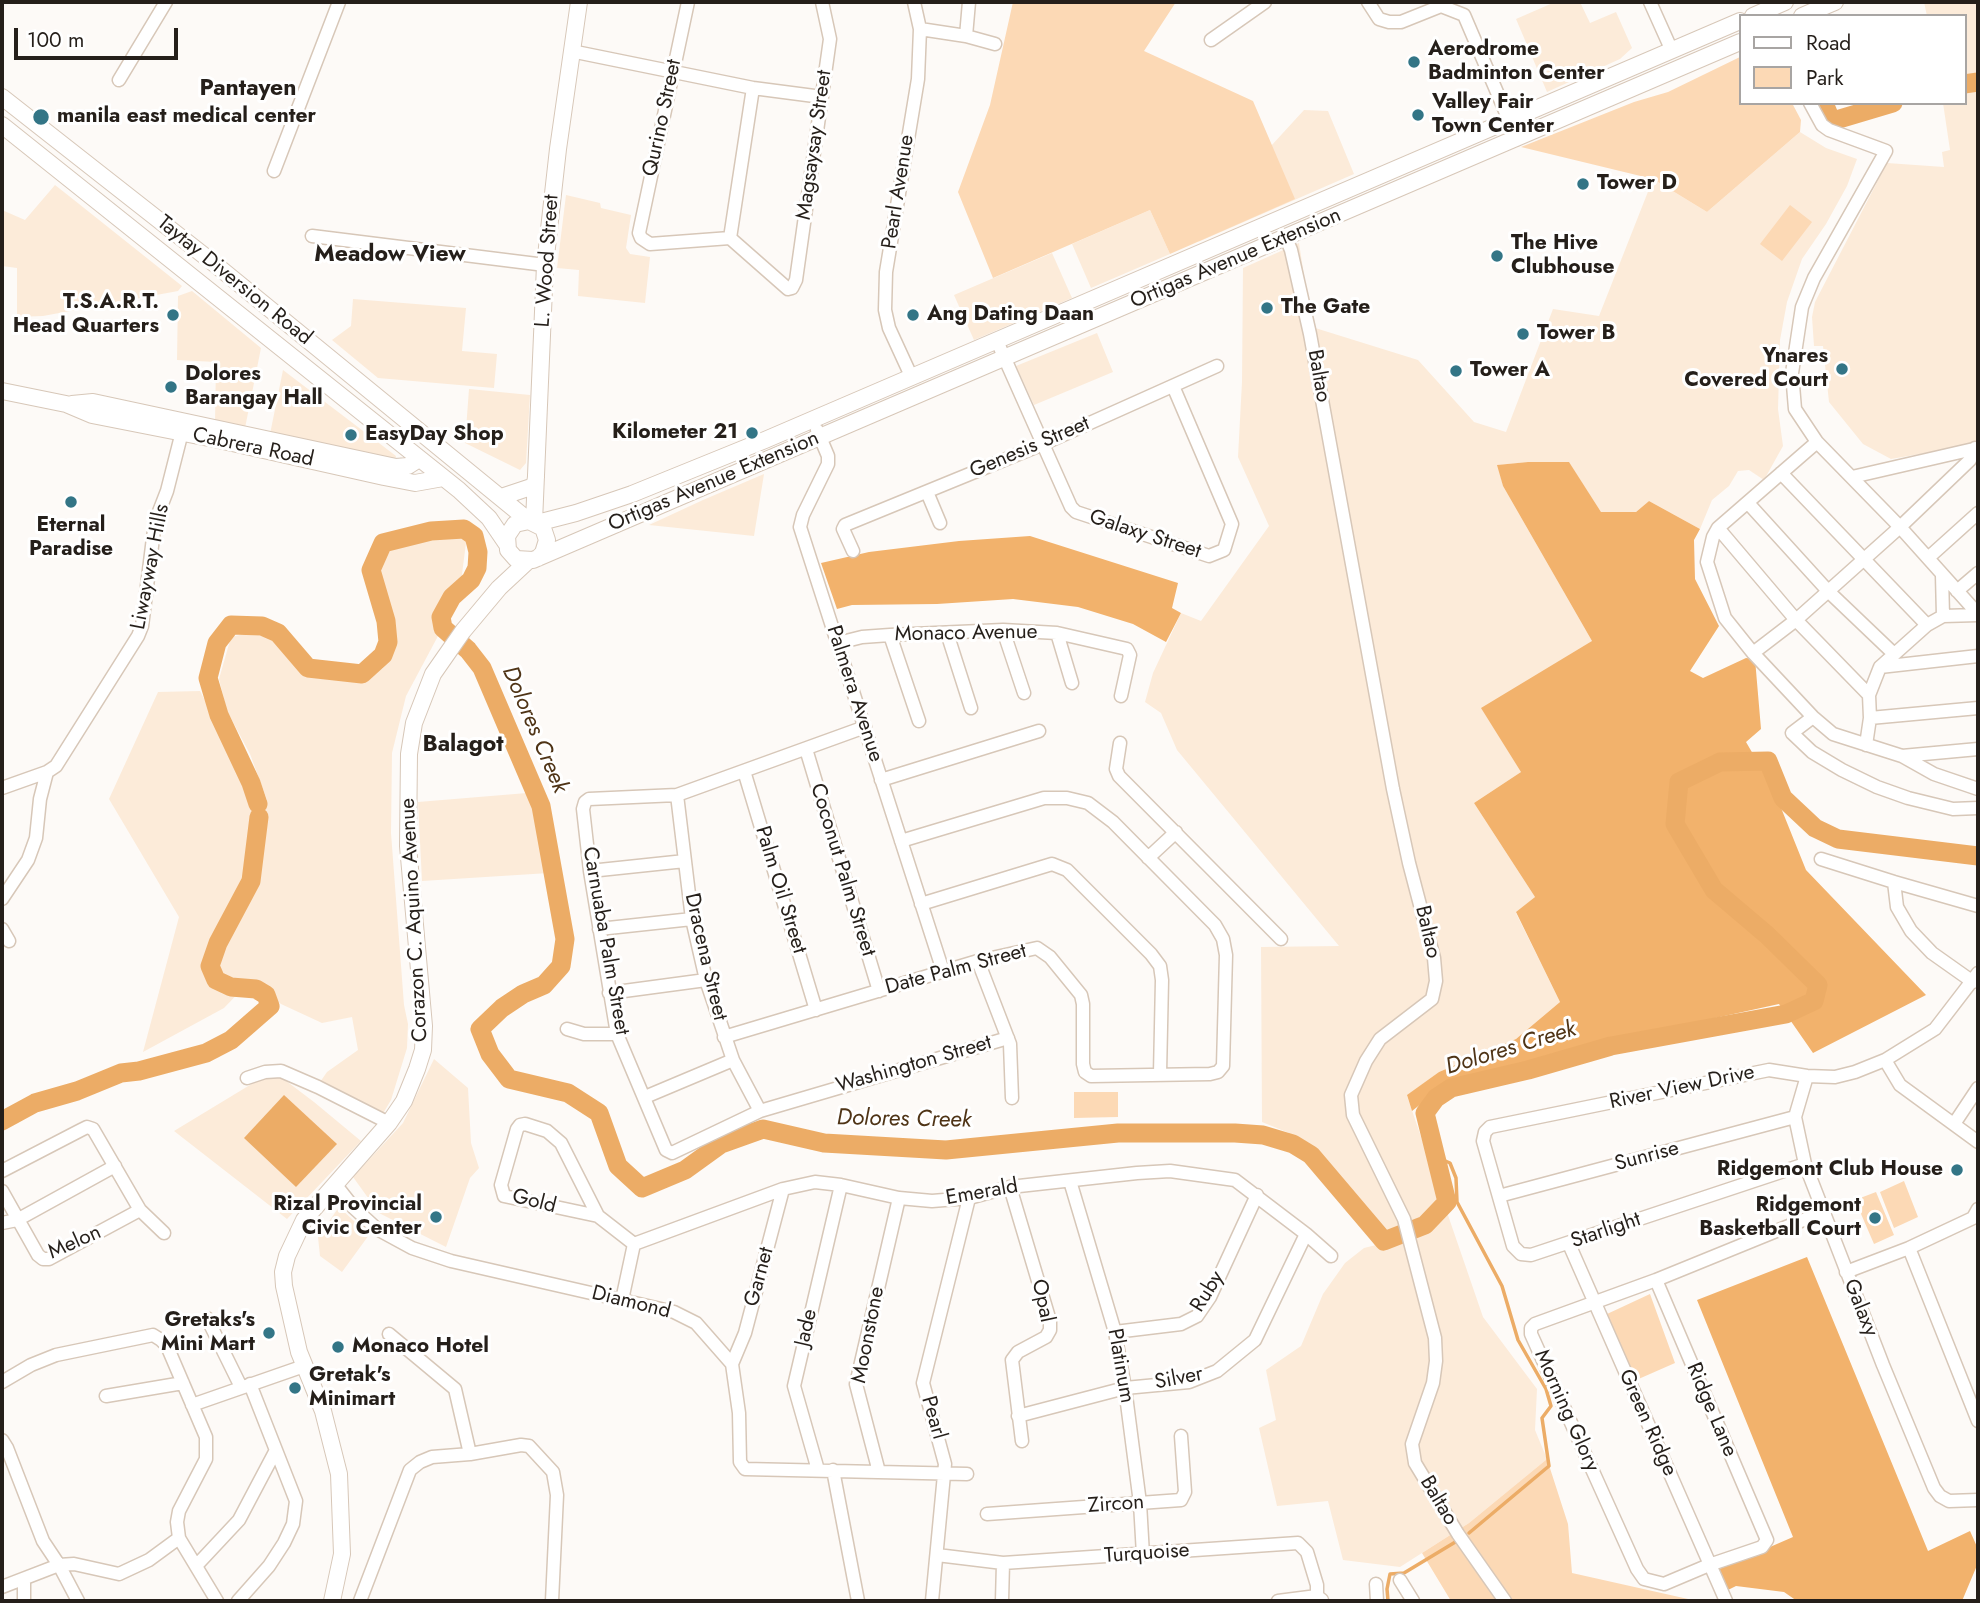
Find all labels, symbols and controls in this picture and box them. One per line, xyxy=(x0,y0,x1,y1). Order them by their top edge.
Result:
scale bar xyxy=(18,14,182,58)
legend xyxy=(1738,14,1966,105)
text: 100 m xyxy=(27,25,84,55)
text: Road xyxy=(1806,28,1851,58)
place label: Aerodrome Badminton Center xyxy=(1428,37,1605,87)
marker: Aerodrome Badminton Center xyxy=(1406,54,1422,70)
street label: Qurino Street xyxy=(638,57,688,179)
text: Park xyxy=(1806,63,1843,93)
street label: Magsaysay Street xyxy=(792,69,838,221)
district label: Pantayen xyxy=(200,75,296,103)
place label: Valley Fair Town Center xyxy=(1432,90,1554,140)
place label: manila east medical center xyxy=(57,104,316,130)
marker: manila east medical center xyxy=(31,107,51,127)
marker: Valley Fair Town Center xyxy=(1410,107,1426,123)
street label: Pearl Avenue xyxy=(878,133,920,251)
place label: Tower D xyxy=(1597,171,1677,197)
marker: Tower D xyxy=(1575,176,1591,192)
street label: L. Wood Street xyxy=(531,194,565,328)
street label: Ortigas Avenue Extension xyxy=(1127,203,1345,315)
street label: Taytay Diversion Road xyxy=(151,211,317,351)
place label: The Hive Clubhouse xyxy=(1511,231,1614,281)
district label: Meadow View xyxy=(314,241,466,269)
marker: The Hive Clubhouse xyxy=(1489,248,1505,264)
place label: T.S.A.R.T. Head Quarters xyxy=(13,290,159,340)
place label: The Gate xyxy=(1281,295,1370,321)
marker: The Gate xyxy=(1259,300,1275,316)
place label: Ang Dating Daan xyxy=(927,302,1094,328)
marker: T.S.A.R.T. Head Quarters xyxy=(165,307,181,323)
marker: Ang Dating Daan xyxy=(905,307,921,323)
place label: Tower B xyxy=(1537,321,1615,347)
marker: Tower B xyxy=(1515,326,1531,342)
place label: Ynares Covered Court xyxy=(1684,344,1828,394)
street label: Baltao xyxy=(1301,348,1335,404)
place label: Tower A xyxy=(1470,358,1550,384)
marker: Ynares Covered Court xyxy=(1834,361,1850,377)
place label: Dolores Barangay Hall xyxy=(185,362,323,412)
marker: Tower A xyxy=(1448,363,1464,379)
marker: Dolores Barangay Hall xyxy=(163,379,179,395)
street label: Genesis Street xyxy=(966,411,1094,485)
place label: Kilometer 21 xyxy=(612,420,738,446)
place label: EasyDay Shop xyxy=(365,422,504,448)
street label: Cabrera Road xyxy=(190,423,316,473)
marker: Kilometer 21 xyxy=(744,425,760,441)
street label: Ortigas Avenue Extension xyxy=(605,426,823,538)
marker: EasyDay Shop xyxy=(343,427,359,443)
marker: Eternal Paradise xyxy=(63,494,79,510)
street label: Liwayway Hills xyxy=(126,502,176,632)
street label: Galaxy Street xyxy=(1086,505,1204,565)
place label: Eternal Paradise xyxy=(29,513,113,563)
street label: Monaco Avenue xyxy=(894,620,1038,648)
street label: Palmera Avenue xyxy=(820,623,888,765)
water label: Dolores Creek xyxy=(495,663,573,797)
district label: Balagot xyxy=(422,731,504,759)
street label: Coconut Palm Street xyxy=(804,781,880,959)
street label: Corazon C. Aquino Avenue xyxy=(396,797,434,1043)
street label: Palm Oil Street xyxy=(749,823,811,957)
street label: Carnuaba Palm Street xyxy=(576,845,634,1037)
street label: Dracena Street xyxy=(678,891,732,1023)
street label: Baltao xyxy=(1409,903,1445,961)
street label: Date Palm Street xyxy=(883,939,1029,1001)
water label: Dolores Creek xyxy=(1442,1016,1580,1082)
street label: Washington Street xyxy=(833,1031,995,1099)
street label: River View Drive xyxy=(1607,1060,1757,1116)
water label: Dolores Creek xyxy=(836,1105,972,1135)
street label: Sunrise xyxy=(1612,1136,1682,1178)
place label: Ridgemont Club House xyxy=(1717,1157,1943,1183)
marker: Ridgemont Club House xyxy=(1949,1162,1965,1178)
street label: Emerald xyxy=(944,1174,1020,1212)
street label: Gold xyxy=(509,1184,559,1220)
place label: Rizal Provincial Civic Center xyxy=(273,1192,422,1242)
place label: Ridgemont Basketball Court xyxy=(1699,1193,1861,1243)
street label: Starlight xyxy=(1568,1207,1644,1255)
marker: Rizal Provincial Civic Center xyxy=(428,1209,444,1225)
marker: Ridgemont Basketball Court xyxy=(1867,1210,1883,1226)
street label: Melon xyxy=(45,1220,105,1266)
street label: Garnet xyxy=(740,1245,780,1309)
street label: Ruby xyxy=(1186,1267,1230,1317)
street label: Galaxy xyxy=(1837,1276,1883,1340)
street label: Opal xyxy=(1025,1277,1059,1325)
street label: Diamond xyxy=(589,1281,673,1325)
street label: Moonstone xyxy=(847,1285,891,1385)
street label: Jade xyxy=(790,1307,824,1349)
place label: Gretaks's Mini Mart xyxy=(161,1308,255,1358)
marker: Gretaks's Mini Mart xyxy=(261,1325,277,1341)
street label: Platinum xyxy=(1101,1327,1139,1405)
place label: Monaco Hotel xyxy=(352,1334,489,1360)
marker: Monaco Hotel xyxy=(330,1339,346,1355)
street label: Morning Glory xyxy=(1528,1346,1604,1476)
street label: Ridge Lane xyxy=(1680,1359,1742,1461)
street label: Silver xyxy=(1153,1362,1205,1396)
place label: Gretak's Minimart xyxy=(309,1363,395,1413)
street label: Green Ridge xyxy=(1612,1366,1682,1480)
marker: Gretak's Minimart xyxy=(287,1380,303,1396)
street label: Pearl xyxy=(915,1393,951,1443)
street label: Baltao xyxy=(1413,1472,1463,1530)
street label: Zircon xyxy=(1087,1490,1145,1520)
street label: Turquoise xyxy=(1104,1538,1190,1570)

